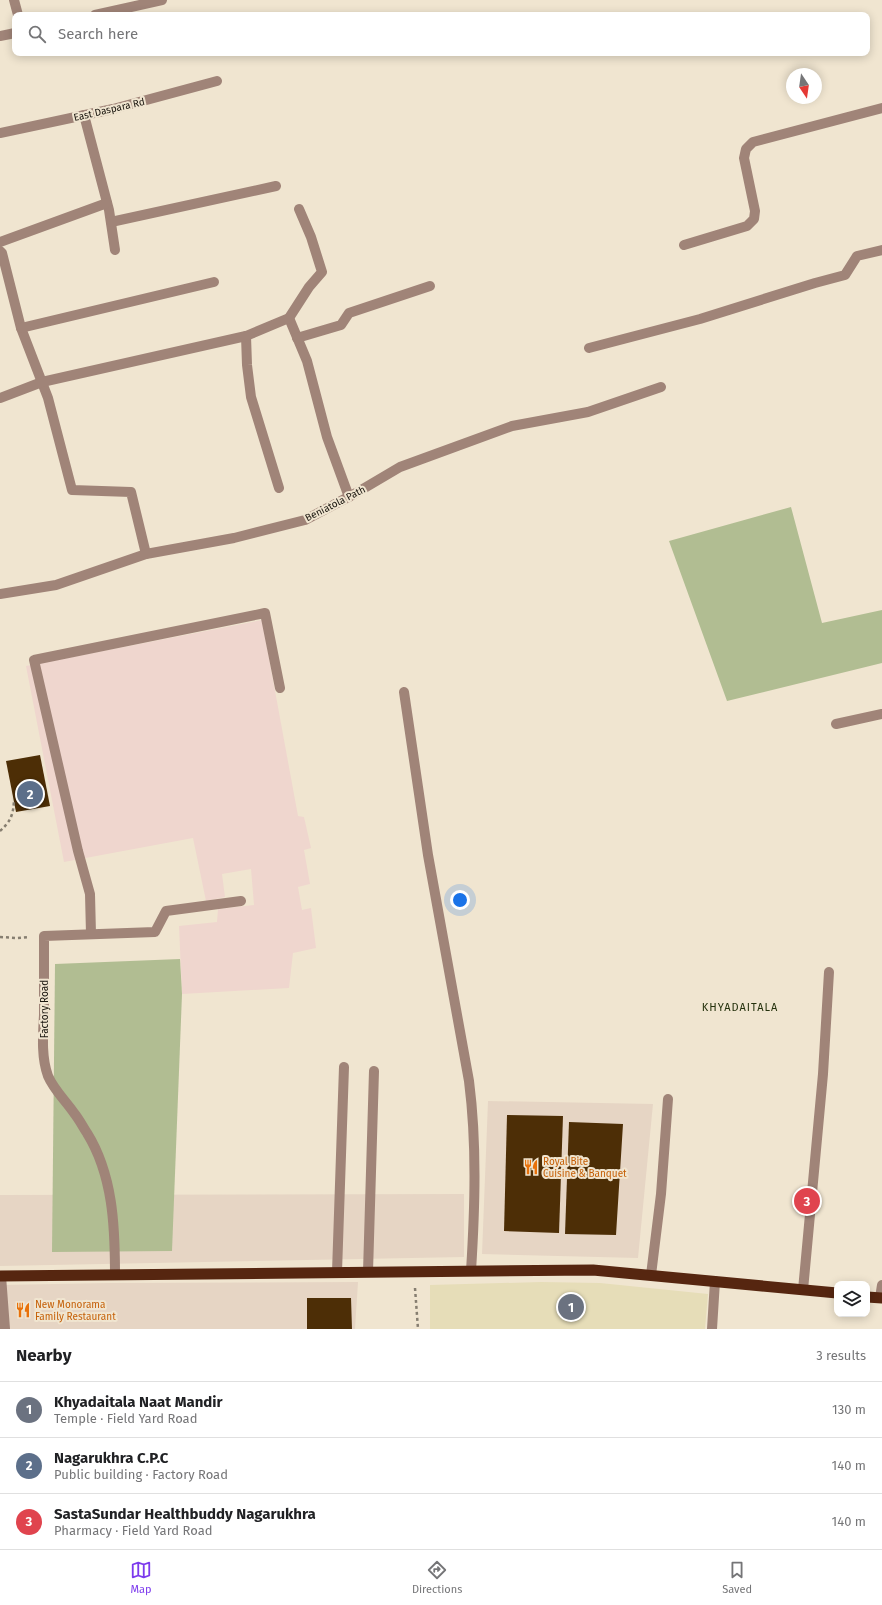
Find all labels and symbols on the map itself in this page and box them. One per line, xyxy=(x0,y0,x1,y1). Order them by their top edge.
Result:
north arrow xyxy=(786,68,822,104)
street label: East Daspara Rd xyxy=(72,96,146,124)
street label: Beniatola Path xyxy=(303,484,368,524)
pin: 2 xyxy=(17,779,43,809)
your location xyxy=(450,890,470,910)
street label: Factory Road xyxy=(39,980,51,1038)
district label: KHYADAITALA xyxy=(702,1001,778,1014)
place label: Royal Bite Cuisine & Banquet xyxy=(543,1156,627,1180)
restaurant icon: Royal Bite Cuisine & Banquet xyxy=(522,1158,540,1176)
pin: 3 xyxy=(794,1186,820,1216)
pin: 1 xyxy=(558,1292,584,1322)
place label: New Monorama Family Restaurant xyxy=(35,1299,116,1323)
restaurant icon: New Monorama Family Restaurant xyxy=(14,1301,32,1319)

